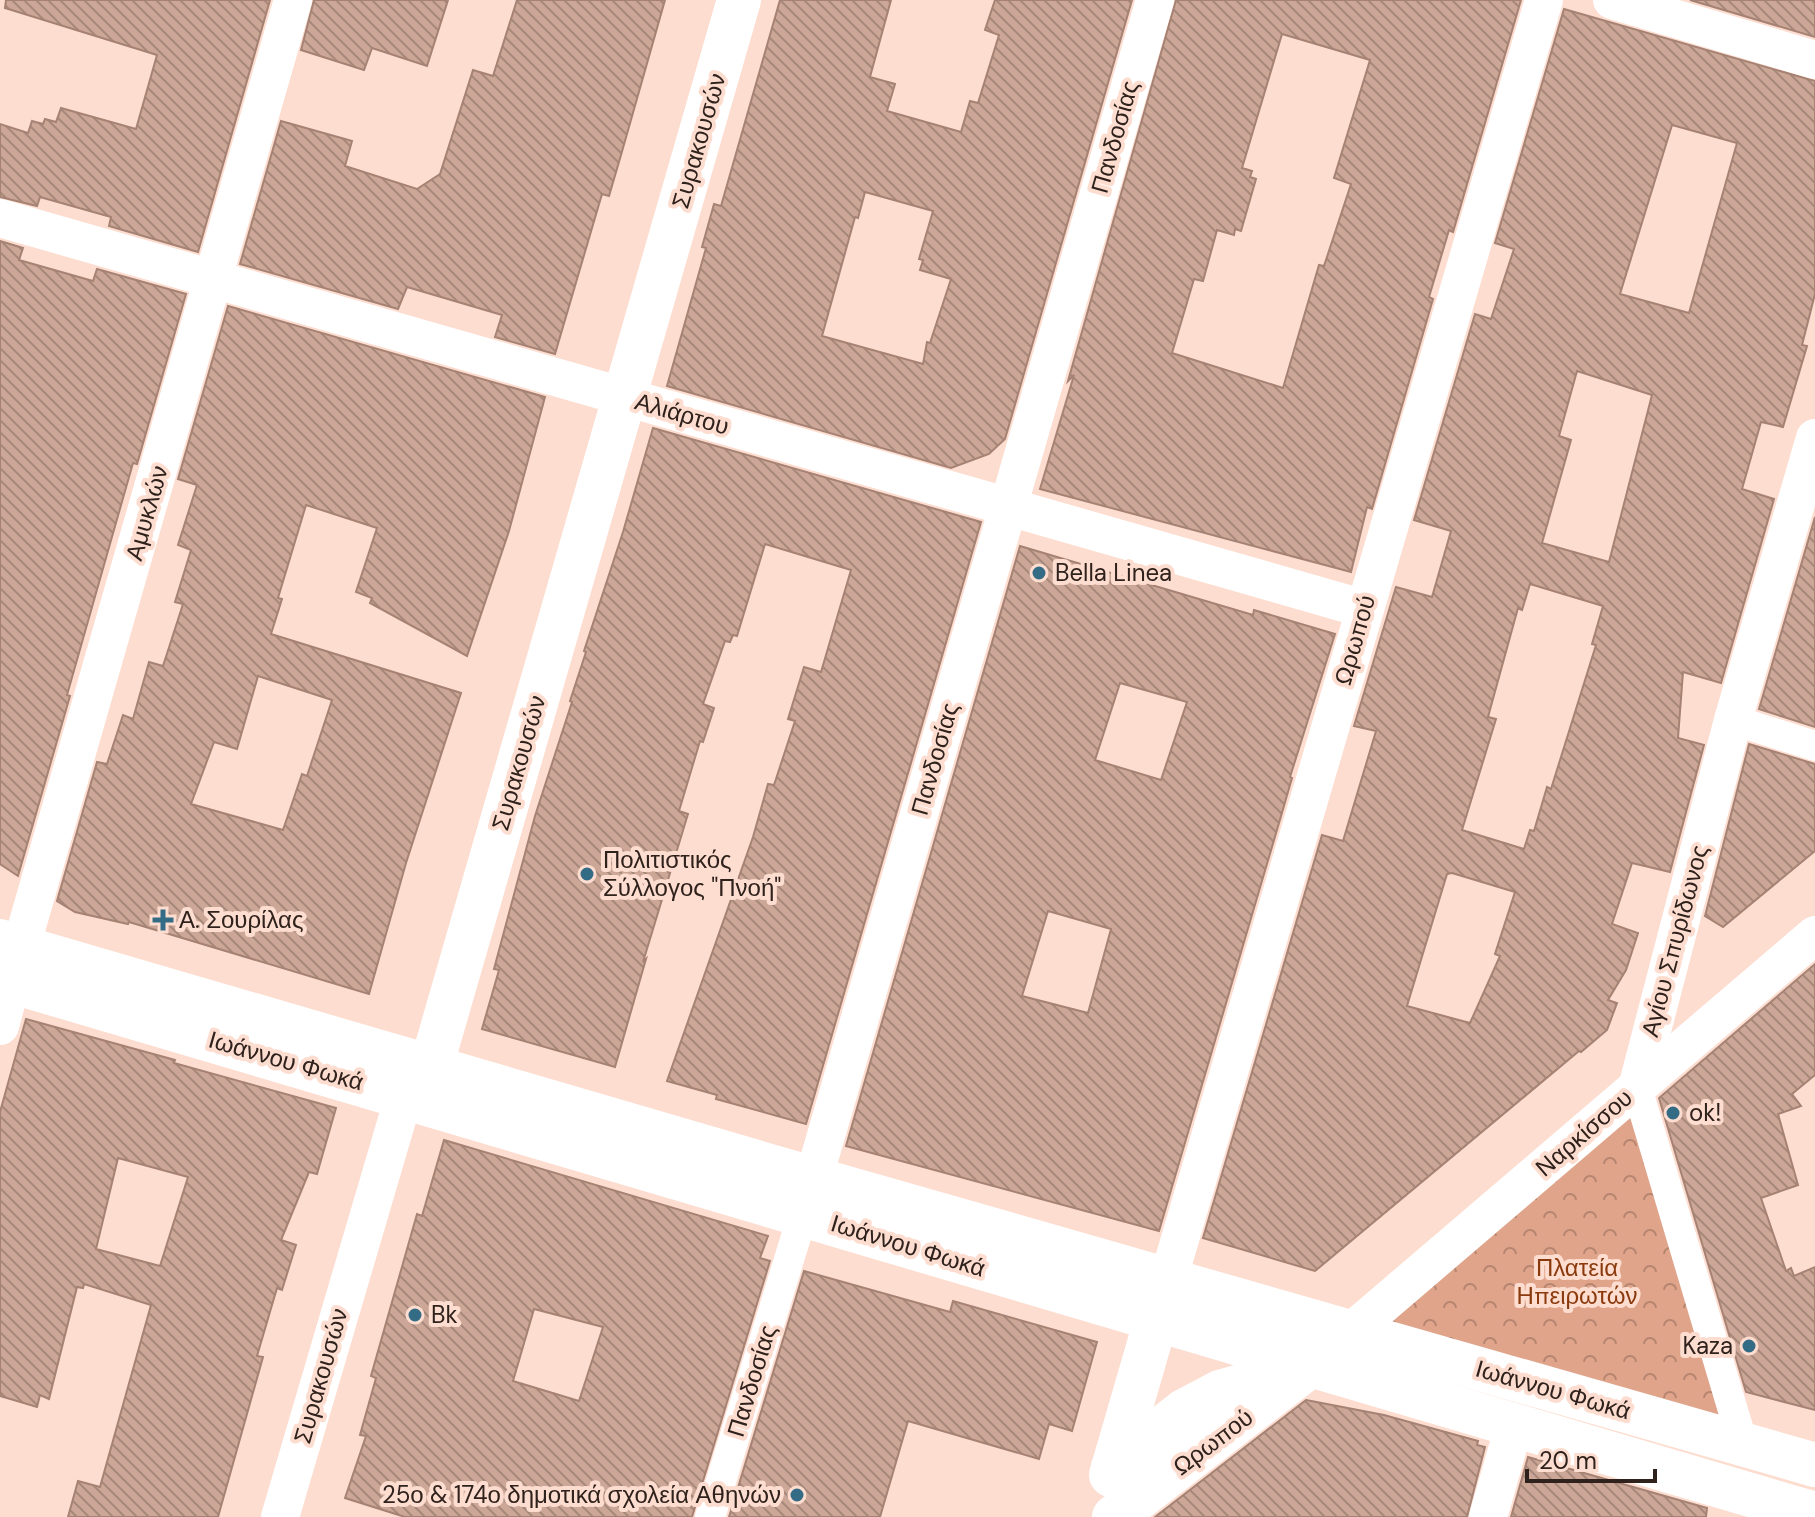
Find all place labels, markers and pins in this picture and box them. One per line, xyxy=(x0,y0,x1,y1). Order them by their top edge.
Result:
place label: Bella Linea xyxy=(1055,557,1172,588)
marker: Bella Linea xyxy=(1030,564,1048,582)
place label: Πολιτιστικός Σύλλογος "Πνοή" xyxy=(603,844,781,903)
marker: Πολιτιστικός Σύλλογος "Πνοή" xyxy=(578,865,596,883)
place label: Α. Σουρίλας xyxy=(179,904,304,935)
marker: Α. Σουρίλας xyxy=(154,911,172,929)
place label: ok! xyxy=(1689,1097,1721,1128)
marker: ok! xyxy=(1664,1104,1682,1122)
place label: Bk xyxy=(431,1299,458,1330)
marker: Bk xyxy=(406,1306,424,1324)
place label: Kaza xyxy=(1682,1330,1733,1361)
marker: Kaza xyxy=(1740,1337,1758,1355)
place label: 25ο & 174ο δημοτικά σχολεία Αθηνών xyxy=(382,1479,781,1510)
marker: 25ο & 174ο δημοτικά σχολεία Αθηνών xyxy=(788,1486,806,1504)

